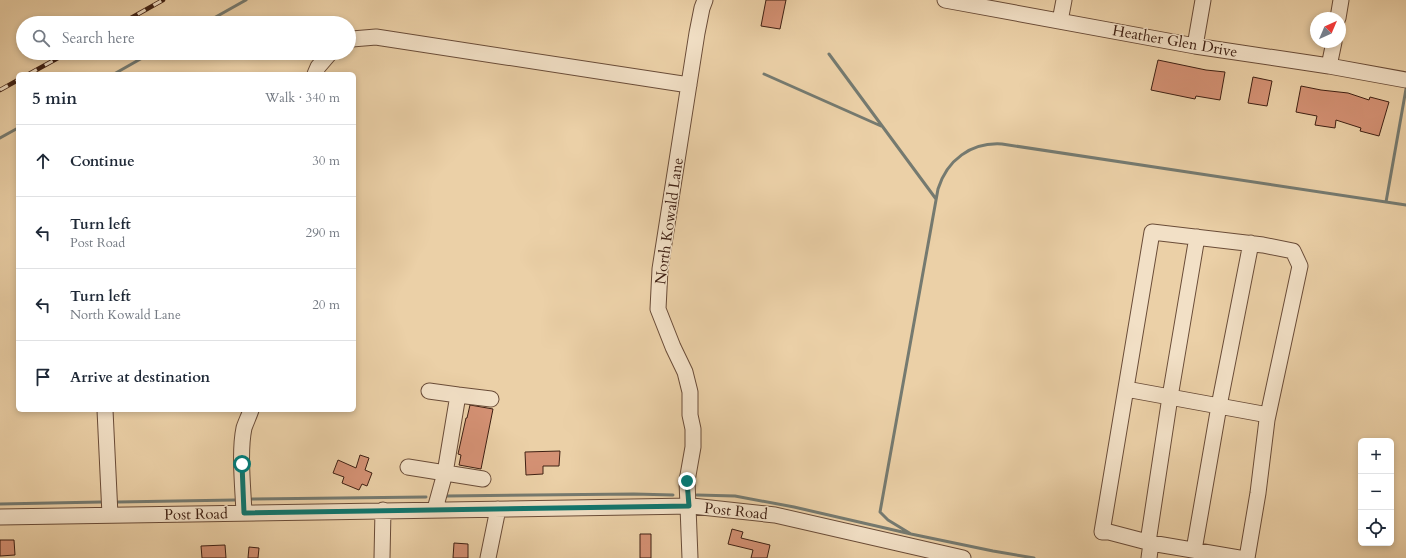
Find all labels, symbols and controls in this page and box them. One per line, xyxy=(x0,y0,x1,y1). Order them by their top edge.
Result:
north arrow xyxy=(1310,12,1346,48)
search box xyxy=(16,16,356,60)
street label: Heather Glen Drive xyxy=(1111,20,1239,62)
icon: search xyxy=(30,27,52,49)
text: Search here xyxy=(62,28,135,48)
text: 5 min xyxy=(32,87,77,110)
text: Walk · 340 m xyxy=(265,89,340,107)
icon: ahead xyxy=(32,150,54,172)
text: Continue xyxy=(70,151,135,171)
text: 30 m xyxy=(312,152,340,170)
street label: North Kowald Lane xyxy=(650,156,688,286)
text: Turn left xyxy=(70,214,131,234)
icon: left xyxy=(32,222,54,244)
text: 290 m xyxy=(306,224,340,242)
text: Post Road xyxy=(70,234,125,252)
text: Turn left xyxy=(70,286,131,306)
icon: left xyxy=(32,294,54,316)
text: 20 m xyxy=(312,296,340,314)
text: North Kowald Lane xyxy=(70,306,181,324)
icon: arrive xyxy=(32,366,54,388)
text: Arrive at destination xyxy=(70,367,210,387)
map controls xyxy=(1358,438,1394,546)
button: + xyxy=(1358,438,1394,474)
route start xyxy=(233,455,251,473)
route end xyxy=(678,472,696,490)
button: − xyxy=(1358,474,1394,510)
street label: Post Road xyxy=(703,498,769,524)
street label: Post Road xyxy=(164,503,228,525)
button: locate xyxy=(1358,510,1394,546)

